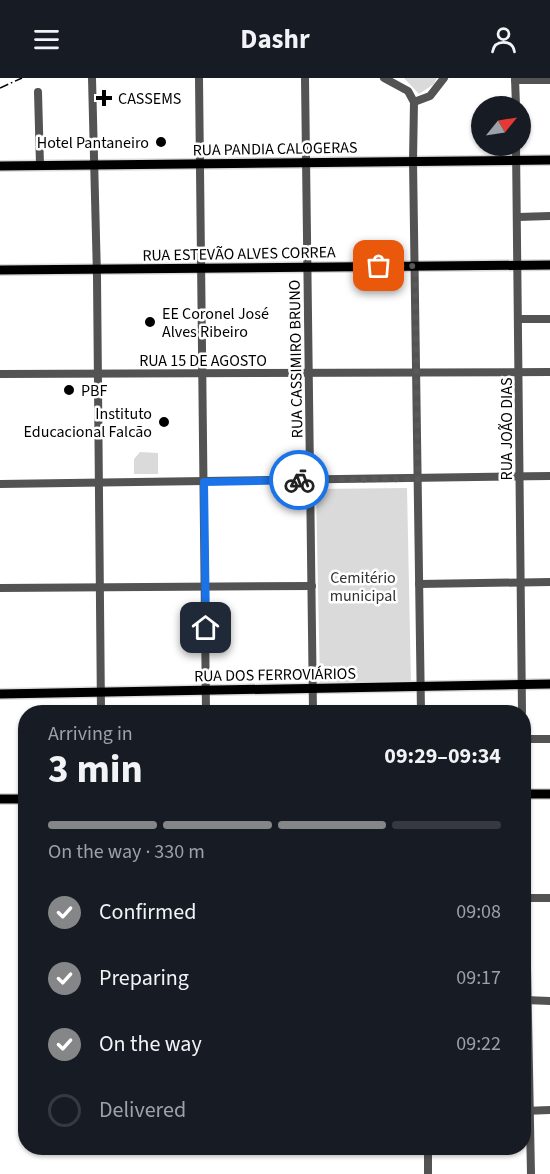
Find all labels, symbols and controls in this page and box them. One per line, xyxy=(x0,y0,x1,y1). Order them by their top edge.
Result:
text: Dashr xyxy=(240,20,310,59)
icon: menu xyxy=(30,23,63,56)
icon: person xyxy=(487,23,520,56)
place label: CASSEMS xyxy=(118,88,181,110)
marker: CASSEMS xyxy=(95,89,113,107)
north arrow xyxy=(471,96,531,156)
map controls xyxy=(471,96,531,156)
place label: Hotel Pantaneiro xyxy=(37,132,149,154)
marker: Hotel Pantaneiro xyxy=(154,135,168,149)
street label: RUA PANDIA CALOGERAS xyxy=(192,137,358,161)
pin xyxy=(353,240,404,291)
street label: RUA ESTEVÃO ALVES CORREA xyxy=(142,241,336,267)
icon: bag xyxy=(362,249,395,282)
street label: RUA CASSIMIRO BRUNO xyxy=(284,280,308,438)
place label: EE Coronel José Alves Ribeiro xyxy=(162,303,269,343)
marker: EE Coronel José Alves Ribeiro xyxy=(143,315,157,329)
street label: RUA 15 DE AGOSTO xyxy=(139,350,267,372)
street label: RUA JOÃO DIAS xyxy=(496,378,518,480)
place label: PBF xyxy=(81,380,107,402)
marker: PBF xyxy=(62,383,76,397)
place label: Instituto Educacional Falcão xyxy=(24,403,152,443)
marker: Instituto Educacional Falcão xyxy=(157,415,171,429)
courier xyxy=(269,450,329,510)
icon: bike xyxy=(283,464,316,497)
park label: Cemitério municipal xyxy=(330,567,396,607)
pin xyxy=(180,602,231,653)
icon: home xyxy=(189,611,222,644)
street label: RUA DOS FERROVIÁRIOS xyxy=(194,663,356,687)
text: Arriving in xyxy=(48,720,133,748)
text: 09:29–09:34 xyxy=(384,740,501,772)
text: 3 min xyxy=(48,742,143,798)
text: On the way · 330 m xyxy=(48,838,205,866)
icon: check xyxy=(48,896,81,929)
text: Confirmed xyxy=(99,896,196,928)
text: 09:08 xyxy=(456,898,501,926)
icon: check xyxy=(48,962,81,995)
text: Preparing xyxy=(99,962,189,994)
text: 09:17 xyxy=(456,964,501,992)
icon: check xyxy=(48,1028,81,1061)
text: On the way xyxy=(99,1028,202,1060)
text: 09:22 xyxy=(456,1030,501,1058)
text: Delivered xyxy=(99,1094,186,1126)

